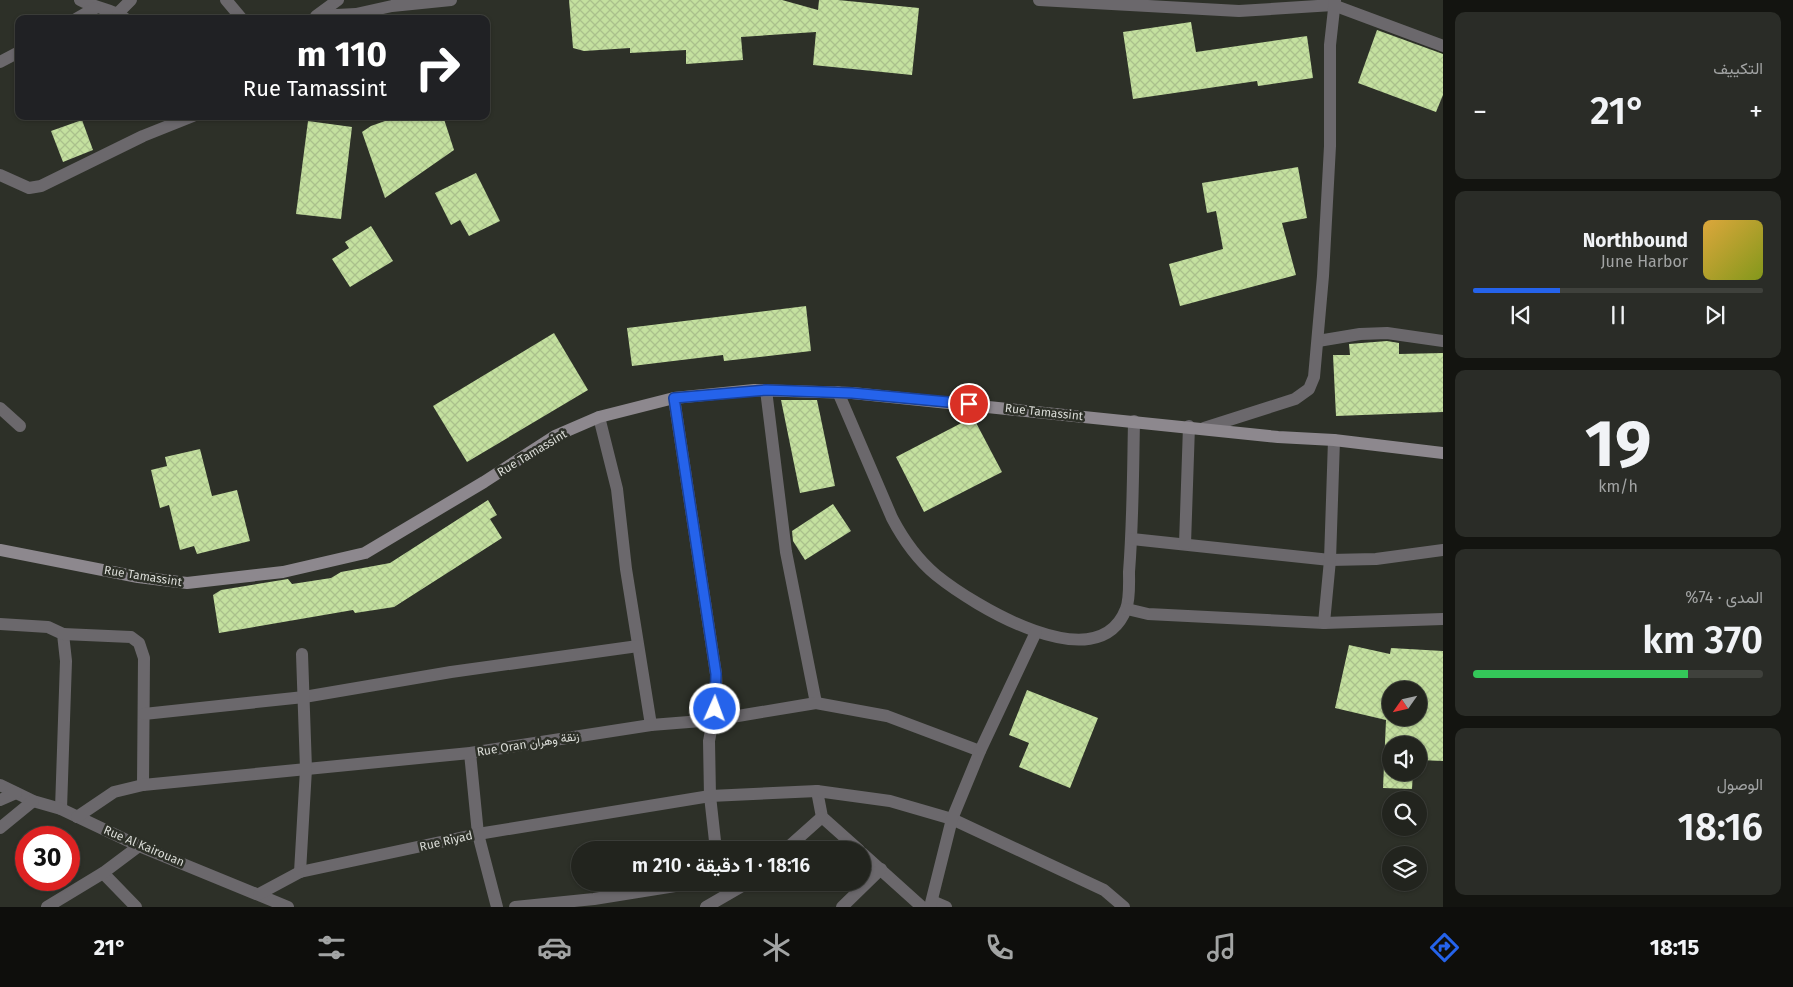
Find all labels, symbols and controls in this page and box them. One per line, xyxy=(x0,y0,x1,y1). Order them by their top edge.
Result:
text: 110 m xyxy=(297,33,387,75)
icon: right xyxy=(405,35,470,100)
text: التكييف xyxy=(1713,59,1763,78)
text: Rue Tamassint xyxy=(243,75,387,102)
text: 21° xyxy=(1590,88,1646,134)
text: − xyxy=(1473,95,1487,128)
text: + xyxy=(1749,95,1763,128)
text: Northbound xyxy=(1583,229,1688,252)
text: June Harbor xyxy=(1601,252,1688,271)
icon: previous xyxy=(1507,301,1535,329)
icon: pause xyxy=(1604,301,1632,329)
icon: next xyxy=(1701,301,1729,329)
pin xyxy=(948,383,990,425)
icon: arrive xyxy=(955,390,983,418)
street label: Rue Tamassint xyxy=(1004,401,1084,423)
text: 19 xyxy=(1585,405,1651,483)
street label: Rue Tamassint xyxy=(495,426,570,479)
text: km/h xyxy=(1598,477,1638,496)
street label: Rue Tamassint xyxy=(103,563,184,589)
text: المدى · 74% xyxy=(1685,588,1763,607)
text: 370 km xyxy=(1642,617,1763,663)
north arrow xyxy=(1382,681,1428,726)
map controls xyxy=(1382,681,1427,891)
position arrow xyxy=(688,682,740,734)
street label: Rue Oran زنقة وهران xyxy=(476,729,580,760)
button: sound xyxy=(1382,736,1427,781)
text: الوصول xyxy=(1717,775,1763,794)
button: search xyxy=(1382,791,1427,836)
text: 18:16 xyxy=(1678,804,1763,850)
street label: Rue Al Kairouan xyxy=(102,823,186,869)
speed limit sign: 30 xyxy=(15,826,80,891)
street label: Rue Riyad xyxy=(418,828,474,854)
button: layers xyxy=(1382,846,1427,891)
text: 18:16 · 1 دقيقة · 210 m xyxy=(632,854,810,877)
icon: filters xyxy=(314,930,349,965)
icon: car xyxy=(537,930,572,965)
icon: climate xyxy=(759,930,794,965)
icon: phone xyxy=(982,930,1017,965)
icon: music xyxy=(1204,930,1239,965)
icon: directions xyxy=(1427,930,1462,965)
text: 21° xyxy=(94,934,126,961)
text: 18:15 xyxy=(1650,934,1699,961)

